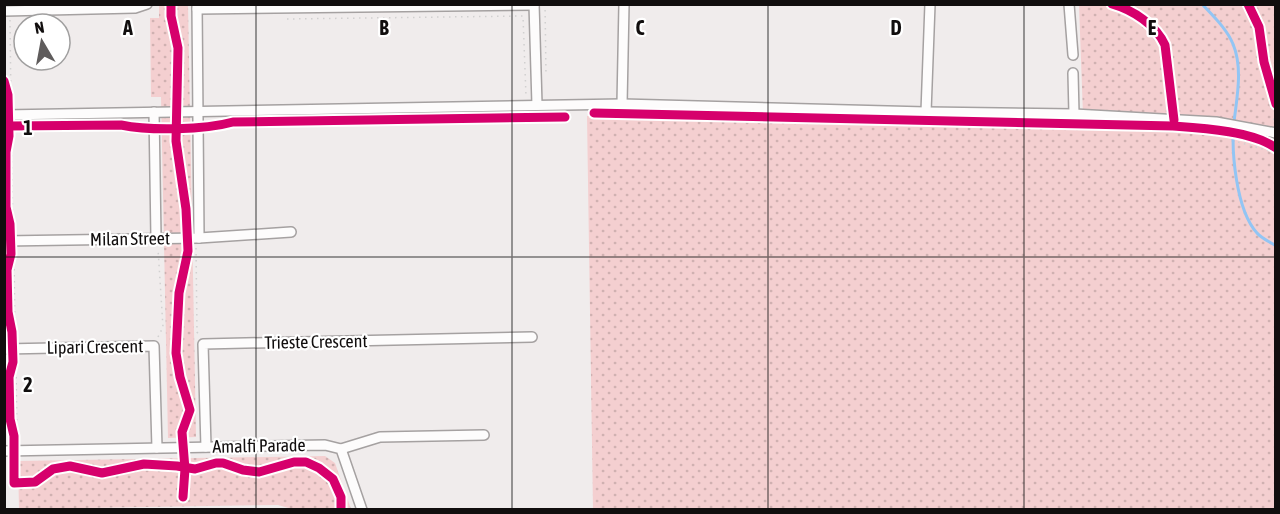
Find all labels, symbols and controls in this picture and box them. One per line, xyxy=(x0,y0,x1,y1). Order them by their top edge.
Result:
north arrow xyxy=(12,12,72,72)
text: A xyxy=(122,16,133,39)
text: B xyxy=(379,16,389,39)
text: C xyxy=(636,16,645,39)
text: D xyxy=(890,16,902,39)
text: E xyxy=(1148,16,1157,39)
text: N xyxy=(33,18,46,37)
text: 1 xyxy=(23,116,33,139)
street label: Milan Street xyxy=(90,227,170,250)
street label: Trieste Crescent xyxy=(264,330,368,353)
street label: Lipari Crescent xyxy=(47,335,143,358)
text: 2 xyxy=(23,373,33,396)
street label: Amalfi Parade xyxy=(212,434,306,457)

